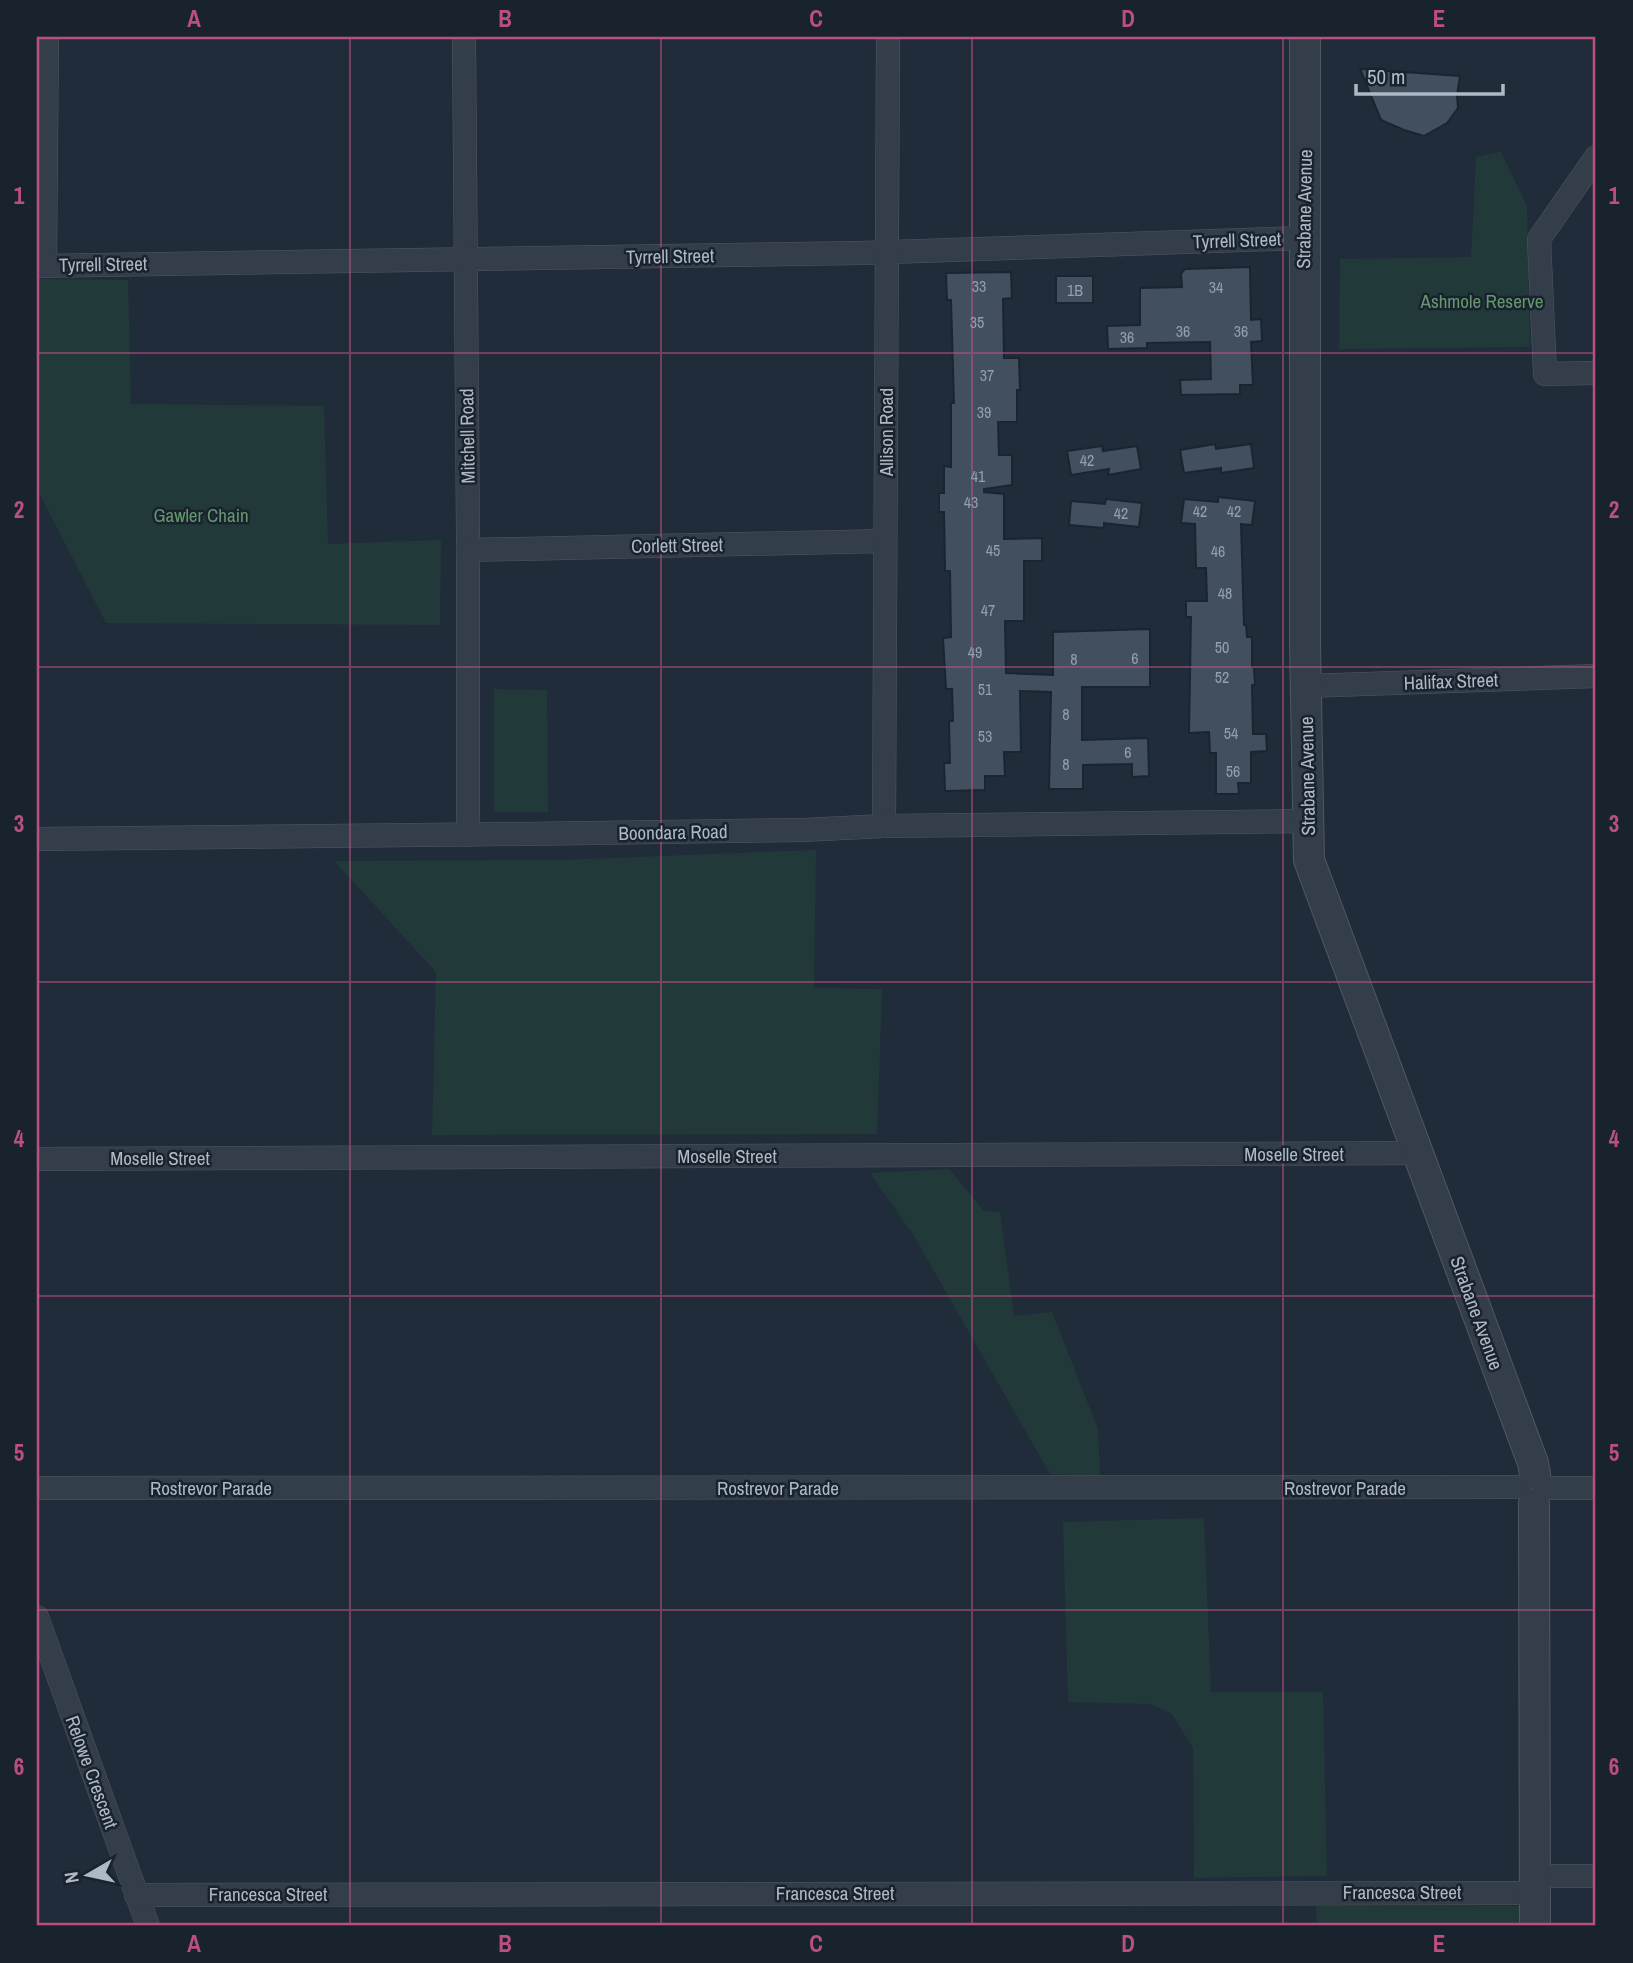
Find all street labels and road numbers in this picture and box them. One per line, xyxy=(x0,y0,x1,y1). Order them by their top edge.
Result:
street label: Strabane Avenue xyxy=(1290,149,1318,269)
street label: Tyrrell Street xyxy=(1192,225,1282,255)
street label: Tyrrell Street xyxy=(626,242,715,270)
street label: Tyrrell Street xyxy=(59,250,148,278)
street label: Mitchell Road xyxy=(453,388,481,484)
street label: Allison Road xyxy=(873,388,899,477)
street label: Corlett Street xyxy=(631,531,724,559)
street label: Halifax Street xyxy=(1403,666,1499,696)
street label: Strabane Avenue xyxy=(1293,716,1321,836)
street label: Boondara Road xyxy=(618,818,728,846)
street label: Moselle Street xyxy=(1244,1141,1344,1167)
street label: Moselle Street xyxy=(677,1143,777,1169)
street label: Moselle Street xyxy=(110,1145,210,1171)
street label: Strabane Avenue xyxy=(1444,1253,1510,1373)
street label: Rostrevor Parade xyxy=(150,1475,272,1501)
street label: Rostrevor Parade xyxy=(717,1475,839,1501)
street label: Rostrevor Parade xyxy=(1284,1475,1406,1501)
street label: Relowe Crescent xyxy=(59,1712,125,1833)
street label: Francesca Street xyxy=(1343,1879,1462,1905)
street label: Francesca Street xyxy=(776,1880,895,1906)
street label: Francesca Street xyxy=(209,1881,328,1907)

